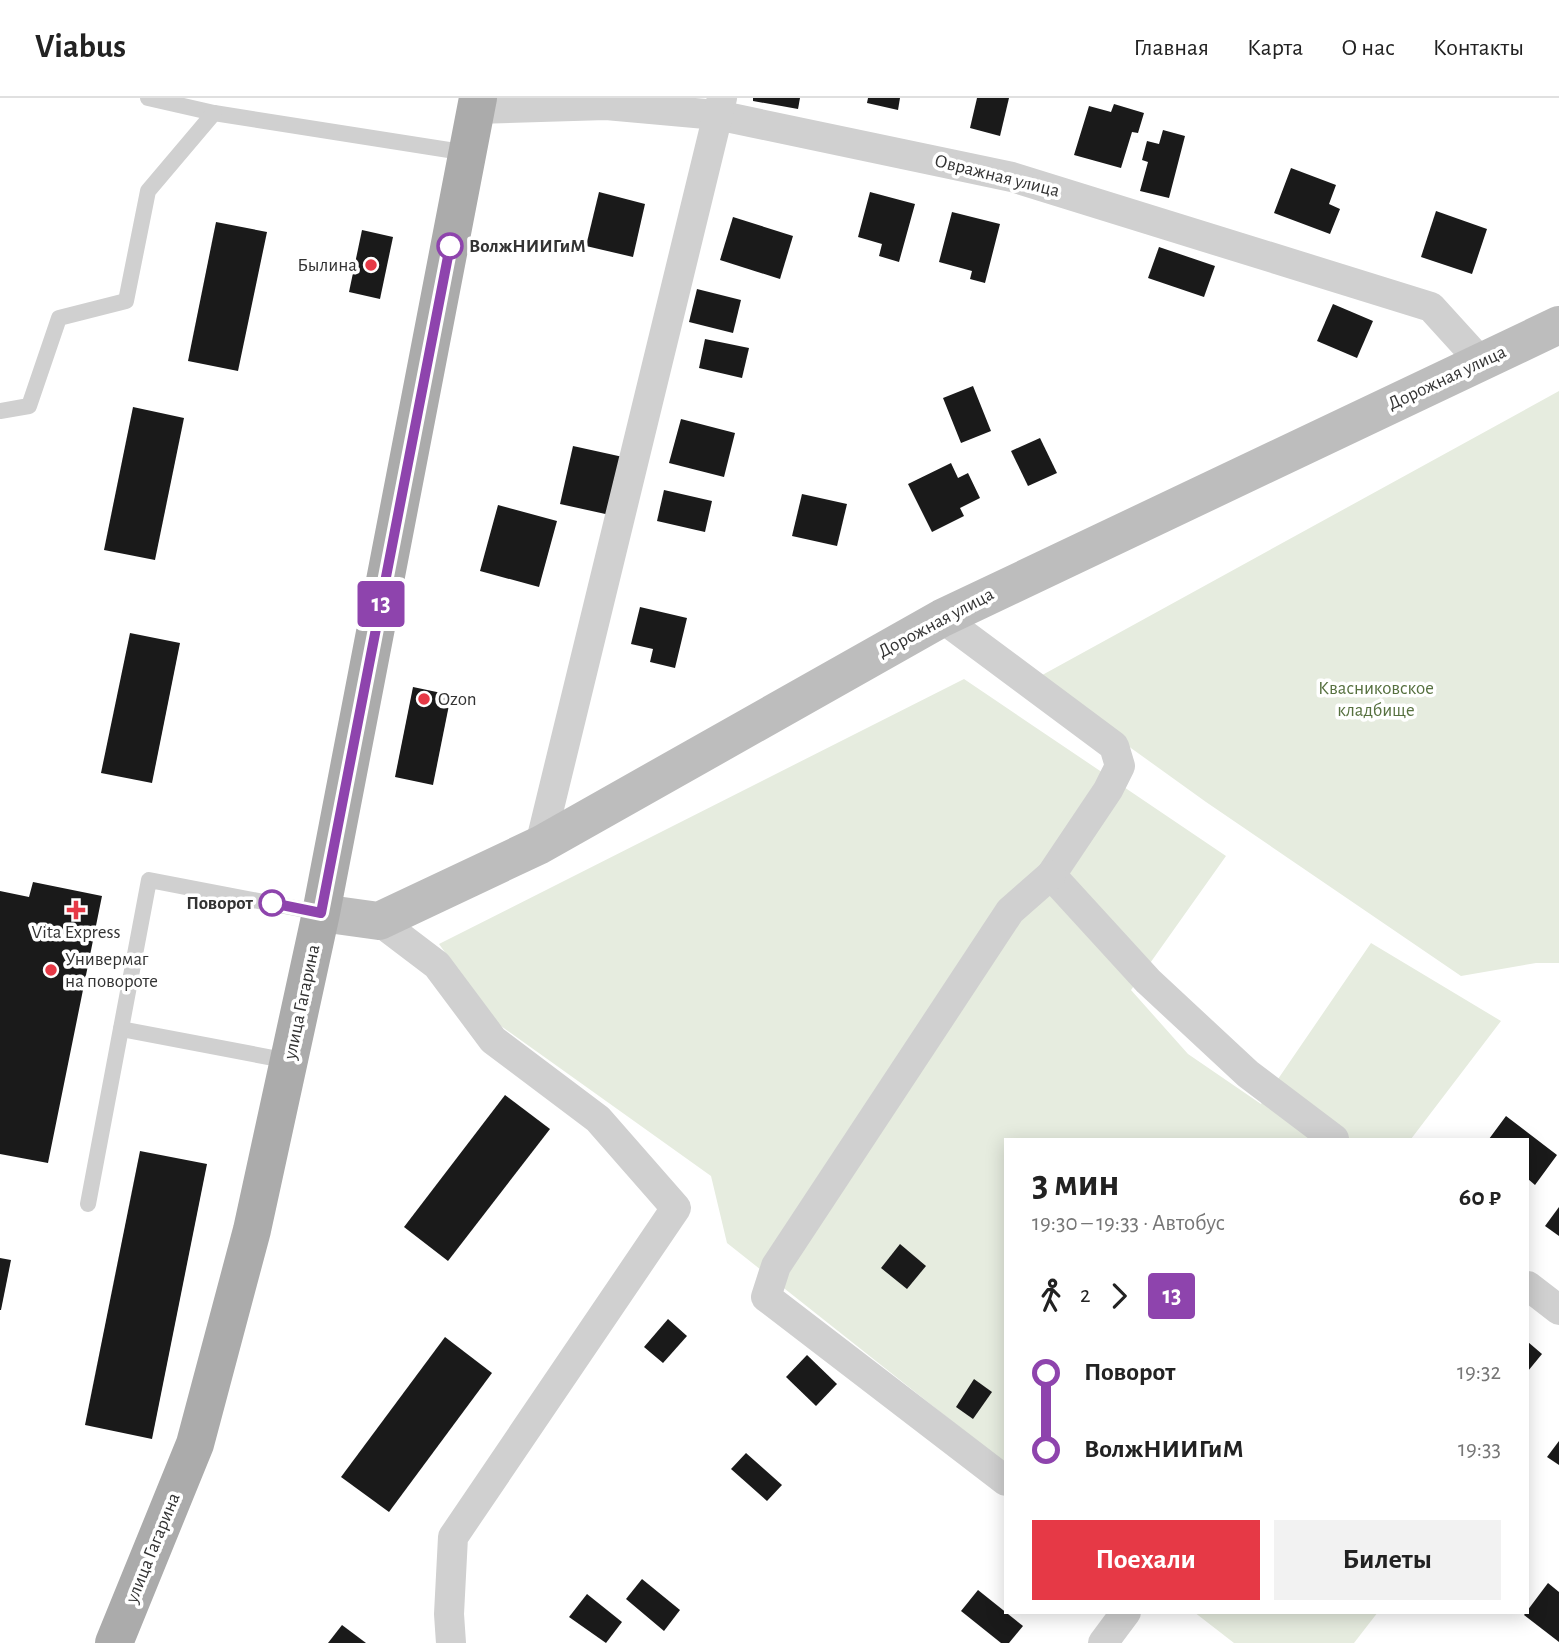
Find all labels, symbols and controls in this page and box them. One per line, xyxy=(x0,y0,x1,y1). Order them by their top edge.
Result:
text: Viabus xyxy=(35,31,126,64)
text: Главная xyxy=(1134,36,1209,60)
text: Карта xyxy=(1247,36,1303,60)
text: О нас xyxy=(1341,36,1395,60)
text: Контакты xyxy=(1433,36,1524,60)
street label: Овражная улица xyxy=(933,151,1062,201)
marker: ВолжНИИГиМ xyxy=(437,233,463,259)
place label: ВолжНИИГиМ xyxy=(469,237,586,256)
place label: Былина xyxy=(297,256,357,275)
marker: Былина xyxy=(363,257,379,273)
street label: Дорожная улица xyxy=(1385,342,1509,414)
line badge: 13 xyxy=(350,581,412,627)
street label: Дорожная улица xyxy=(875,584,997,661)
text: 13 xyxy=(372,592,390,616)
park label: Квасниковское кладбище xyxy=(1318,679,1434,720)
place label: Ozon xyxy=(438,690,477,709)
marker: Ozon xyxy=(416,691,432,707)
marker: Поворот xyxy=(259,890,285,916)
place label: Поворот xyxy=(186,894,254,913)
marker: Vita Express xyxy=(68,902,84,918)
place label: Vita Express xyxy=(31,923,121,942)
street label: улица Гагарина xyxy=(280,943,324,1062)
place label: Универмаг на повороте xyxy=(65,950,158,991)
marker: Универмаг на повороте xyxy=(43,962,59,978)
text: 3 мин xyxy=(1032,1165,1119,1203)
text: 60 ₽ xyxy=(1459,1184,1501,1210)
text: 19:30 – 19:33 · Автобус xyxy=(1032,1212,1225,1235)
icon: walk xyxy=(1032,1277,1070,1315)
icon: forward xyxy=(1100,1277,1138,1315)
text: 2 xyxy=(1080,1284,1090,1307)
text: 13 xyxy=(1162,1284,1181,1308)
text: Поворот xyxy=(1084,1359,1175,1385)
text: 19:32 xyxy=(1457,1361,1501,1384)
text: ВолжНИИГиМ xyxy=(1084,1436,1244,1462)
text: 19:33 xyxy=(1458,1438,1501,1461)
street label: улица Гагарина xyxy=(122,1490,184,1607)
button: Поехали xyxy=(1032,1520,1260,1600)
button: Билеты xyxy=(1274,1520,1501,1600)

